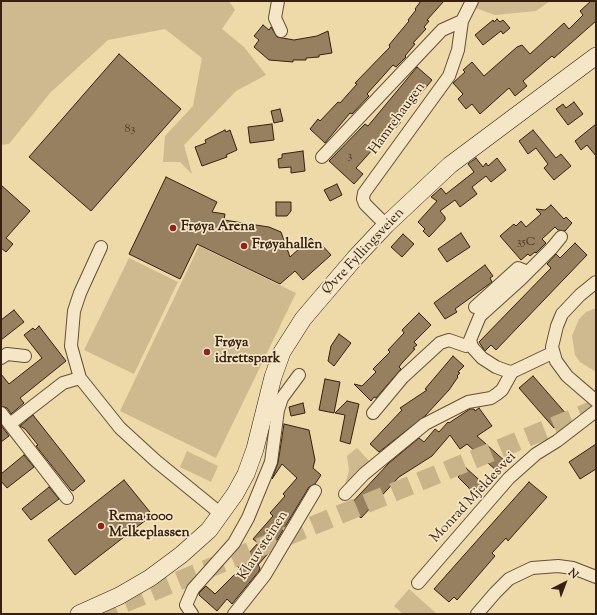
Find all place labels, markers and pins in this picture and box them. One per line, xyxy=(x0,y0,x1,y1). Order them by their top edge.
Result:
place label: Frøya Arena xyxy=(181,220,255,236)
marker: Frøya Arena xyxy=(168,223,178,233)
place label: Frøyahallen xyxy=(252,238,323,254)
marker: Frøyahallen xyxy=(239,241,249,251)
place label: Frøya idrettspark xyxy=(215,336,280,368)
marker: Frøya idrettspark xyxy=(202,347,212,357)
place label: Rema 1000 Melkeplassen xyxy=(109,510,190,542)
marker: Rema 1000 Melkeplassen xyxy=(96,521,106,531)

